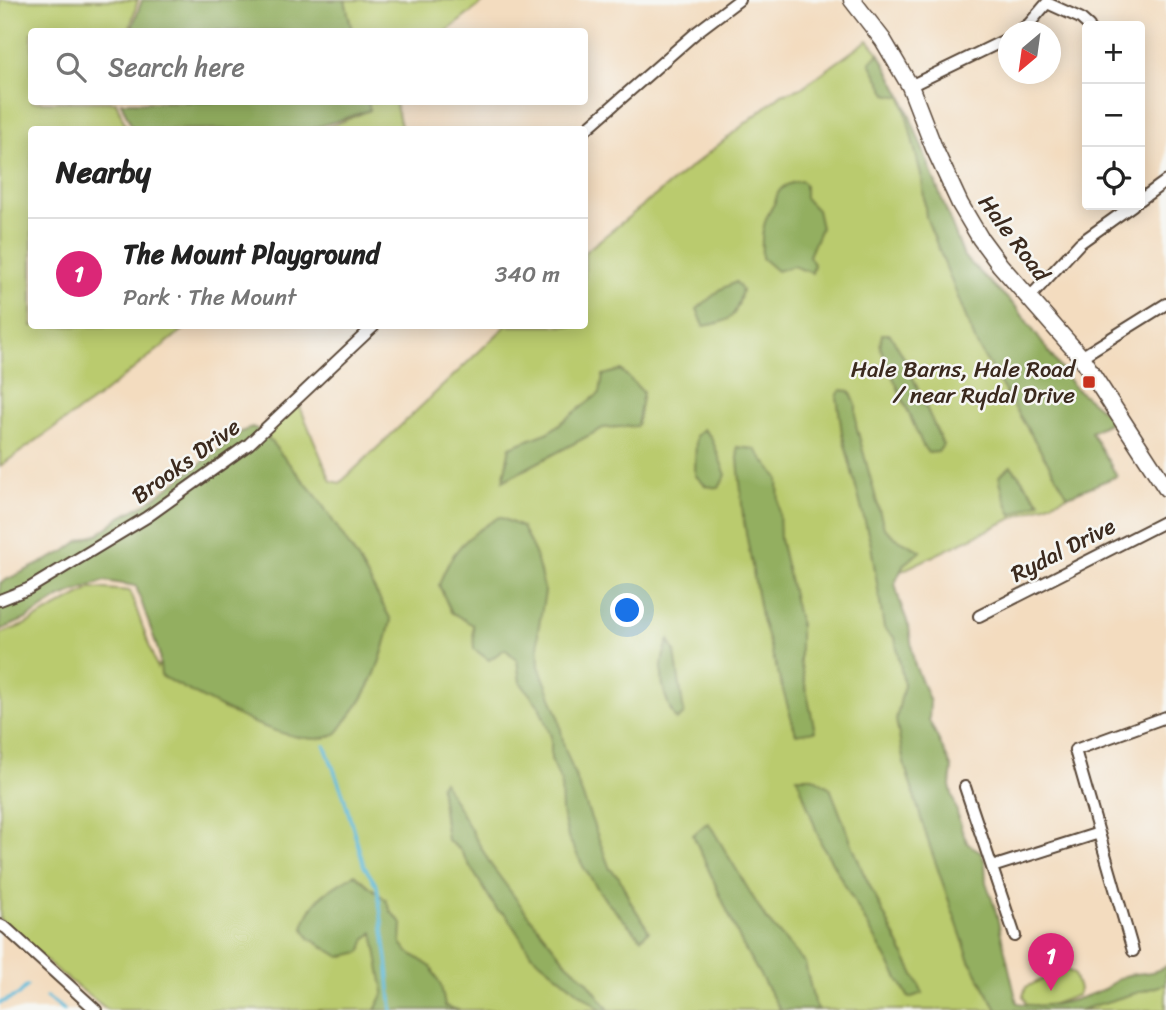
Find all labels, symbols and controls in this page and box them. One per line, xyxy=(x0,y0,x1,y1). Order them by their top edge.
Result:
north arrow xyxy=(998,21,1061,84)
map controls xyxy=(1082,21,1145,210)
button: + xyxy=(1082,21,1145,84)
search box xyxy=(28,28,588,105)
text: Search here xyxy=(108,44,245,90)
icon: search xyxy=(52,48,90,86)
button: − xyxy=(1082,84,1145,147)
text: Nearby xyxy=(56,145,151,199)
button: locate xyxy=(1082,147,1145,210)
street label: Hale Road xyxy=(967,185,1062,292)
text: The Mount Playground xyxy=(123,231,379,277)
text: 1 xyxy=(74,254,84,295)
text: 340 m xyxy=(495,254,560,295)
text: Park · The Mount xyxy=(123,277,296,318)
place label: Hale Barns, Hale Road / near Rydal Drive xyxy=(851,349,1077,416)
marker: Hale Barns, Hale Road / near Rydal Drive xyxy=(1081,374,1097,390)
street label: Brooks Drive xyxy=(123,407,250,515)
street label: Rydal Drive xyxy=(1003,506,1123,594)
your location xyxy=(610,593,644,627)
pin: 1 xyxy=(1028,933,1074,991)

